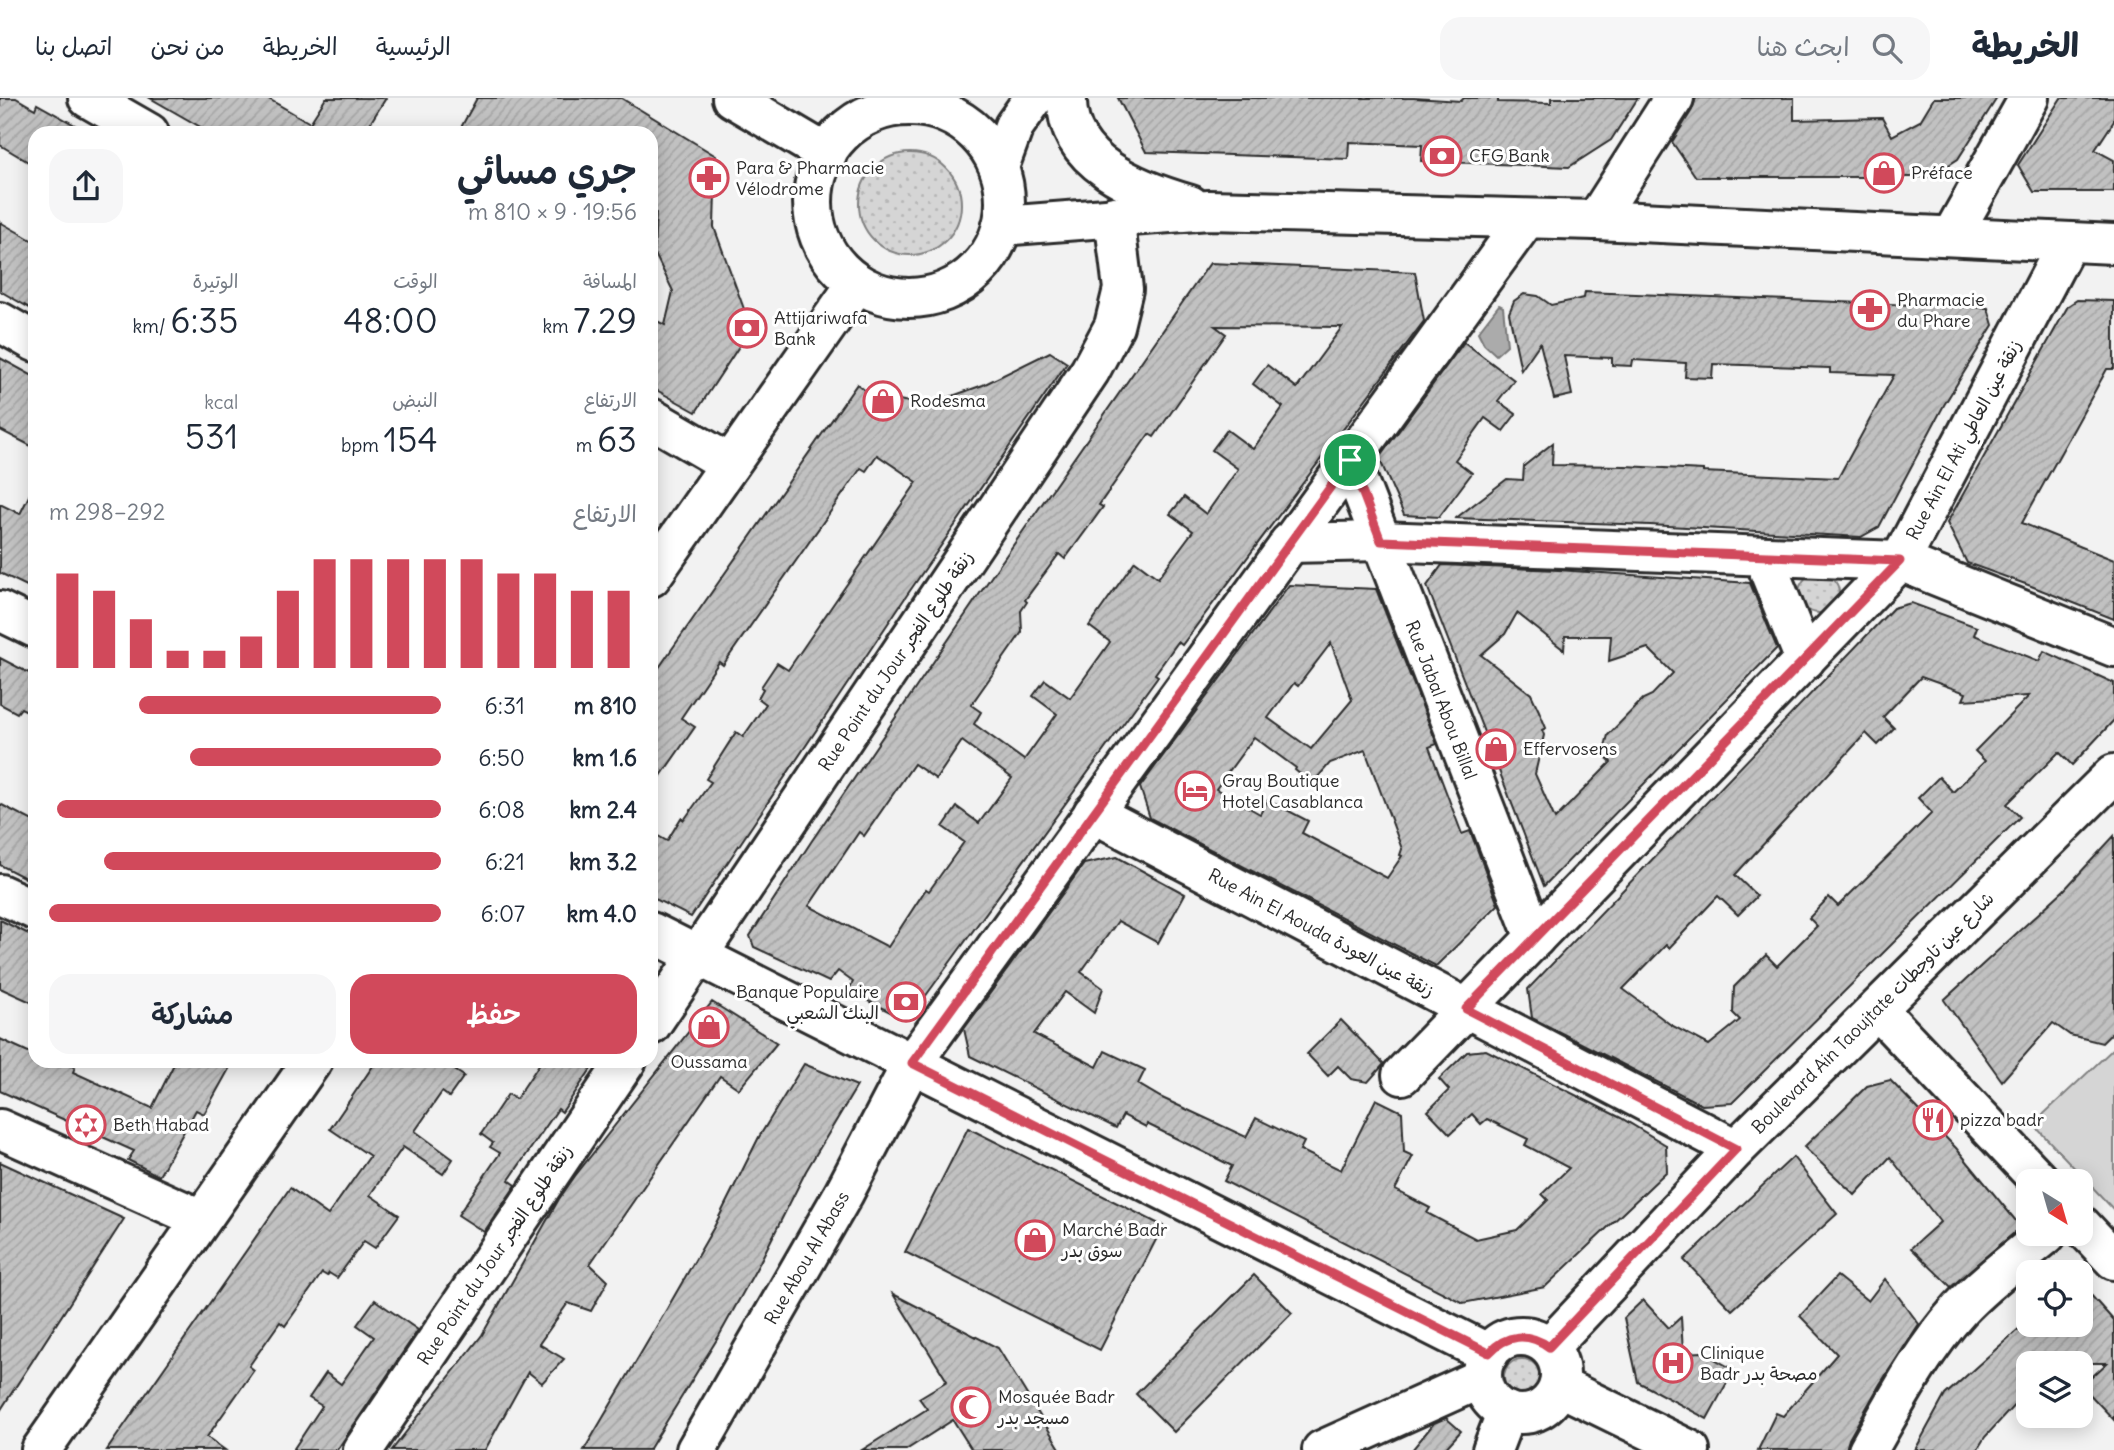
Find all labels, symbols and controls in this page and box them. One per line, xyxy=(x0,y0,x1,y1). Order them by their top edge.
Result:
search box xyxy=(1440,17,1930,80)
text: الخريطة xyxy=(1972,24,2079,66)
icon: search xyxy=(1868,29,1906,67)
text: ابحث هنا xyxy=(1756,30,1850,63)
text: اتصل بنا xyxy=(35,31,113,61)
text: من نحن xyxy=(151,31,225,61)
text: الخريطة xyxy=(263,31,338,61)
text: الرئيسية xyxy=(376,31,451,61)
bank icon: CFG Bank xyxy=(1421,135,1463,177)
place label: CFG Bank xyxy=(1469,144,1550,167)
text: جري مسائي xyxy=(457,147,637,194)
button: share xyxy=(49,149,123,223)
shop icon: Préface xyxy=(1863,152,1905,194)
place label: Para & Pharmacie Vélodrome xyxy=(736,156,884,200)
pharmacy icon: Para & Pharmacie Vélodrome xyxy=(688,157,730,199)
place label: Préface xyxy=(1911,161,1973,184)
text: 19:56 · 9 × 810 m xyxy=(468,197,637,226)
text: الوتيرة xyxy=(192,269,238,293)
text: الوقت xyxy=(393,269,438,293)
text: المسافة xyxy=(583,269,637,293)
place label: Pharmacie du Phare xyxy=(1897,288,1985,332)
pharmacy icon: Pharmacie du Phare xyxy=(1849,289,1891,331)
text: 6:35 xyxy=(170,298,238,342)
text: 48:00 xyxy=(343,298,438,342)
text: 7.29 xyxy=(573,298,637,342)
place label: Attijariwafa Bank xyxy=(774,306,868,350)
bank icon: Attijariwafa Bank xyxy=(726,307,768,349)
text: /km xyxy=(132,314,170,338)
text: km xyxy=(542,314,573,338)
street label: Rue Ain El Ati زنقة عين العاطي xyxy=(1901,336,2031,546)
shop icon: Rodesma xyxy=(862,380,904,422)
text: النبض xyxy=(392,388,438,412)
text: الارتفاع xyxy=(584,388,637,412)
place label: Rodesma xyxy=(910,389,986,412)
text: kcal xyxy=(204,390,238,414)
text: 531 xyxy=(185,414,238,458)
text: 154 xyxy=(383,417,438,461)
text: 63 xyxy=(597,417,637,461)
pin xyxy=(1320,430,1380,490)
text: bpm xyxy=(341,433,383,457)
text: m xyxy=(576,433,597,457)
icon: arrive xyxy=(1331,441,1369,479)
text: 292–298 m xyxy=(49,497,165,526)
text: الارتفاع xyxy=(573,499,637,528)
street label: Rue Point du Jour زنقة طلوع الفجر xyxy=(813,546,979,776)
street label: Rue Jabal Abou Billal xyxy=(1401,617,1482,782)
text: 6:31 xyxy=(485,691,525,720)
text: 810 m xyxy=(574,691,637,720)
shop icon: Effervosens xyxy=(1475,728,1517,770)
place label: Effervosens xyxy=(1523,737,1617,760)
text: 6:50 xyxy=(478,743,525,772)
text: 1.6 km xyxy=(572,743,637,772)
place label: Gray Boutique Hotel Casablanca xyxy=(1222,769,1363,813)
hotel icon: Gray Boutique Hotel Casablanca xyxy=(1174,770,1216,812)
text: 6:08 xyxy=(478,795,525,824)
text: 2.4 km xyxy=(569,795,637,824)
text: 6:21 xyxy=(485,847,525,876)
text: 3.2 km xyxy=(569,847,637,876)
street label: Rue Ain El Aouda زنقة عين العودة xyxy=(1204,863,1438,1003)
street label: Boulevard Ain Taoujtate شارع عين تاوجطات xyxy=(1747,887,1999,1139)
text: 6:07 xyxy=(480,899,525,928)
text: 4.0 km xyxy=(566,899,637,928)
button: مشاركة xyxy=(49,974,336,1054)
button: حفظ xyxy=(350,974,637,1054)
place label: Banque Populaire البنك الشعبي xyxy=(736,980,879,1029)
bank icon: Banque Populaire البنك الشعبي xyxy=(885,981,927,1023)
shop icon: Oussama xyxy=(688,1006,730,1048)
place label: Oussama xyxy=(670,1050,748,1073)
restaurant icon: pizza badr xyxy=(1912,1099,1954,1141)
synagogue icon: Beth Habad xyxy=(65,1104,107,1146)
place label: pizza badr xyxy=(1960,1108,2045,1131)
place label: Beth Habad xyxy=(113,1113,210,1136)
street label: Rue Point du Jour زنقة طلوع الفجر xyxy=(412,1140,578,1370)
north arrow xyxy=(2016,1169,2093,1246)
map controls xyxy=(2016,1169,2093,1428)
street label: Rue Abou Al Abass xyxy=(759,1187,854,1329)
place label: Marché Badr سوق بدر xyxy=(1060,1218,1168,1262)
shop icon: Marché Badr سوق بدر xyxy=(1014,1219,1056,1261)
button: locate xyxy=(2016,1260,2093,1337)
place label: Clinique Badr مصحة بدر xyxy=(1700,1341,1818,1385)
hospital icon: Clinique Badr مصحة بدر xyxy=(1652,1342,1694,1384)
button: layers xyxy=(2016,1351,2093,1428)
place label: Mosquée Badr مسجد بدر xyxy=(996,1385,1115,1429)
mosque icon: Mosquée Badr مسجد بدر xyxy=(950,1386,992,1428)

